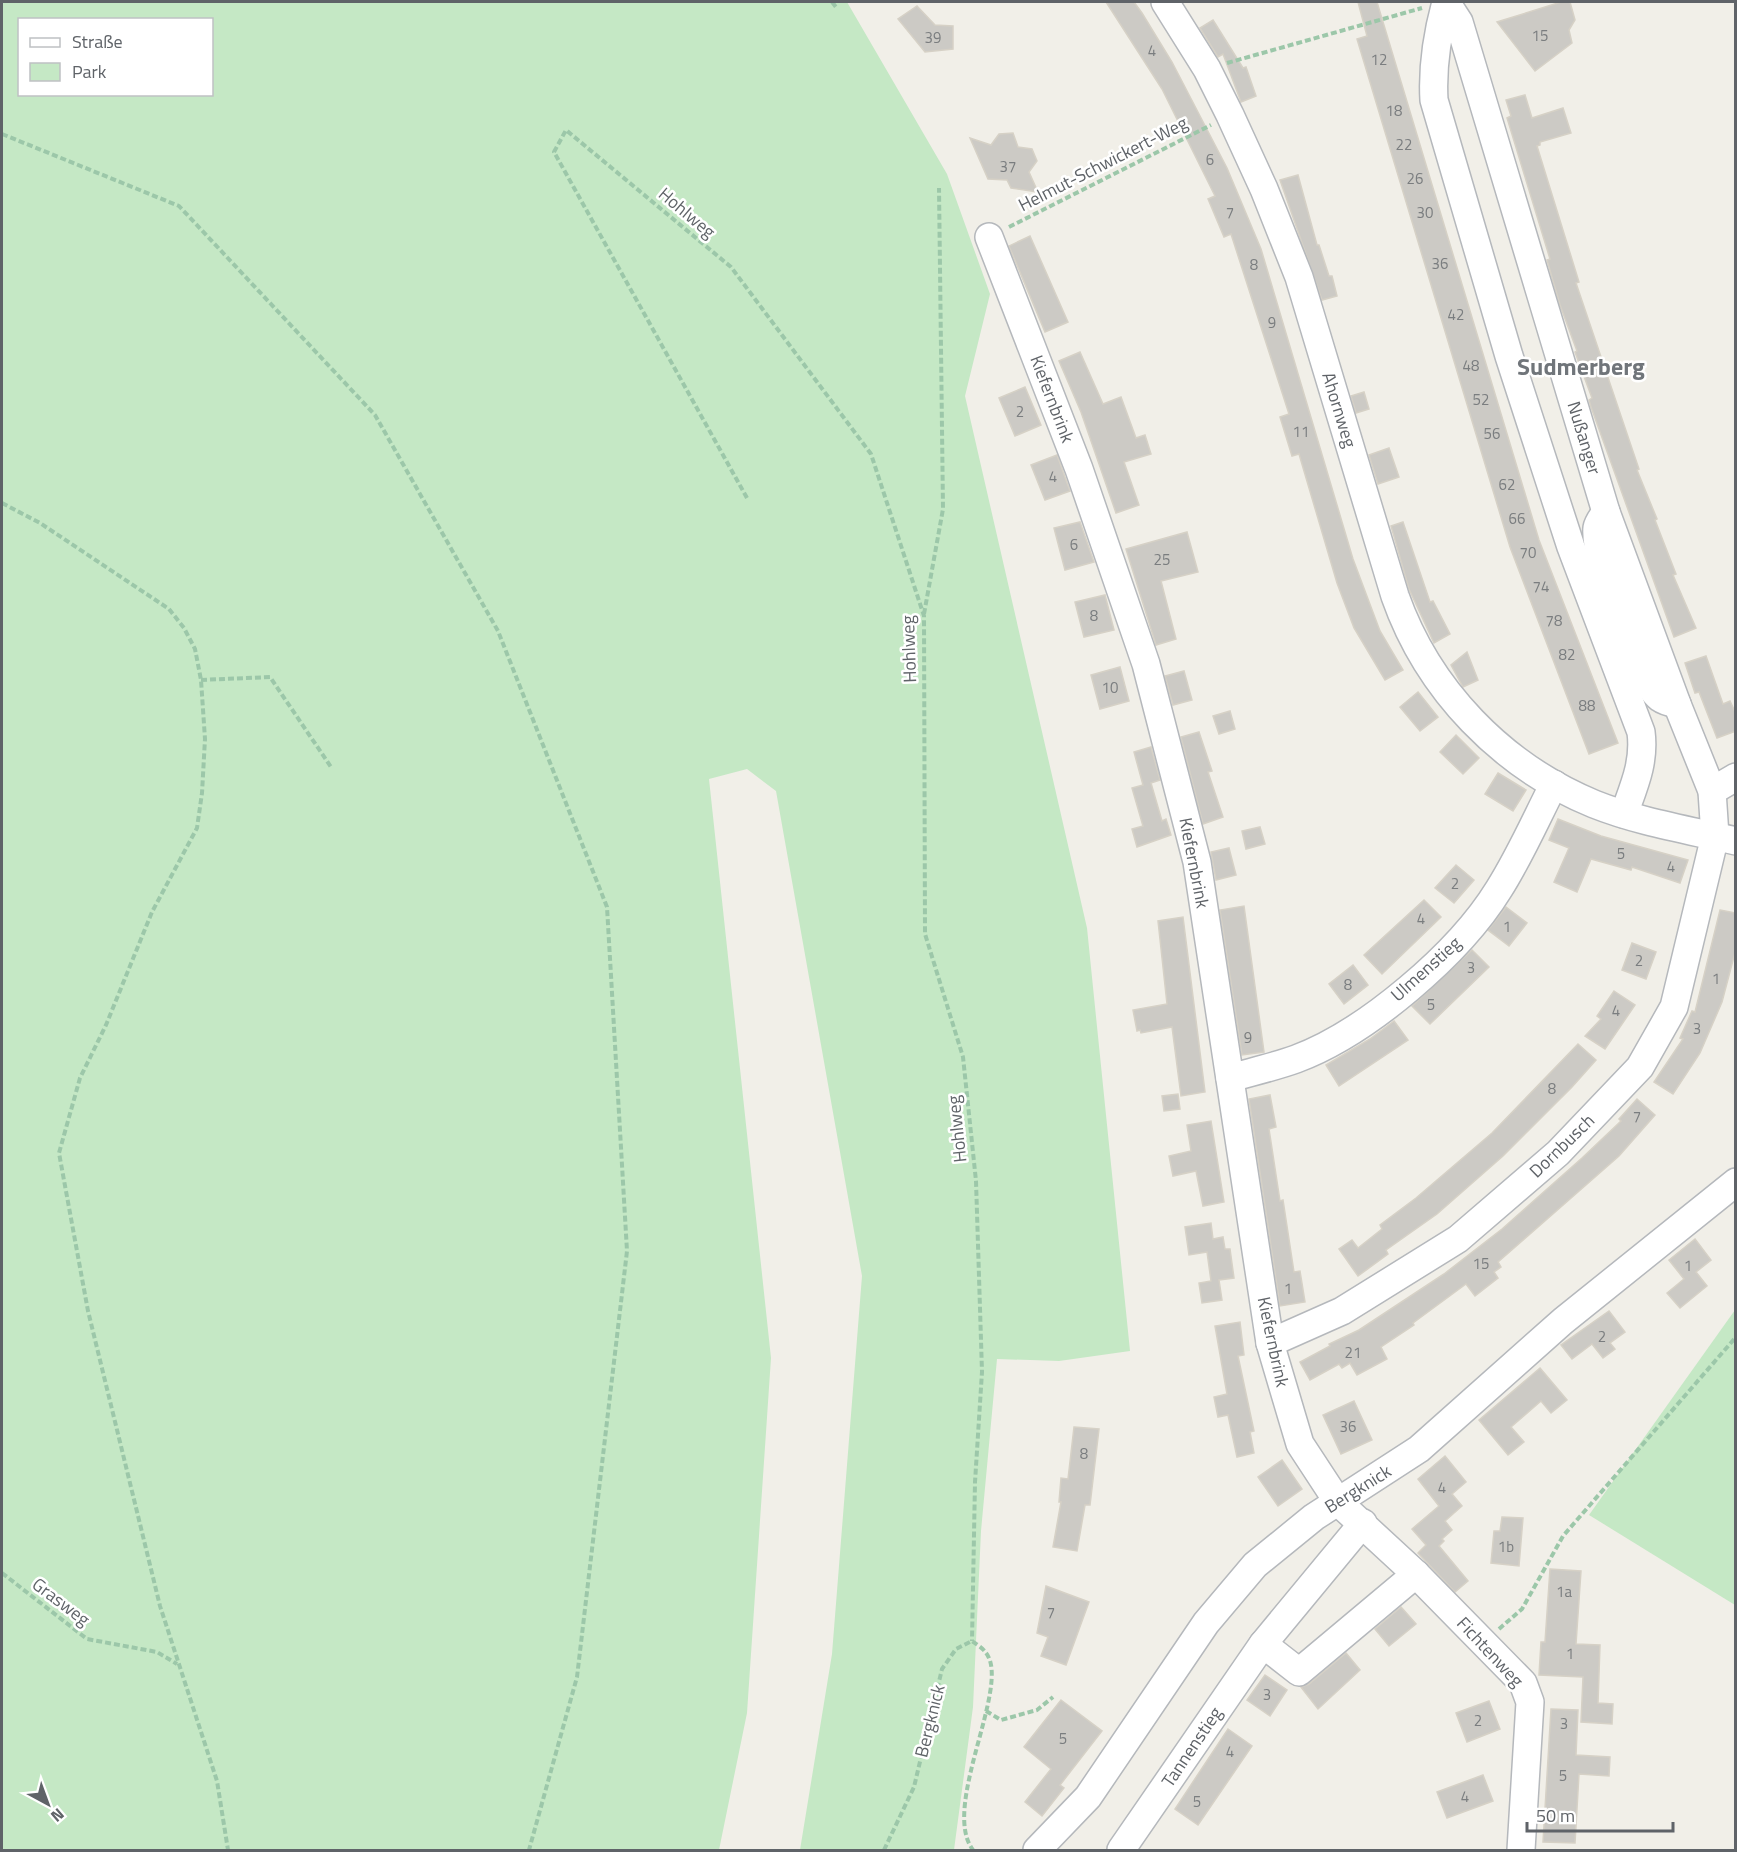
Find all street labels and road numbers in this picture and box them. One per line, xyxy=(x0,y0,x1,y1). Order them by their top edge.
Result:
street label: Helmut-Schwickert-Weg xyxy=(1013,109,1192,218)
street label: Hohlweg xyxy=(653,181,722,245)
street label: Kiefernbrink xyxy=(1023,351,1082,447)
street label: Ahornweg xyxy=(1315,369,1364,451)
street label: Nußanger xyxy=(1561,398,1608,478)
street label: Hohlweg xyxy=(894,615,923,683)
street label: Kiefernbrink xyxy=(1172,815,1217,911)
street label: Ulmenstieg xyxy=(1384,930,1467,1008)
street label: Hohlweg xyxy=(940,1094,973,1164)
street label: Dornbusch xyxy=(1523,1107,1600,1184)
street label: Kiefernbrink xyxy=(1251,1294,1296,1390)
street label: Bergknick xyxy=(1319,1457,1397,1520)
street label: Grasweg xyxy=(27,1571,96,1632)
street label: Fichtenweg xyxy=(1451,1610,1530,1693)
street label: Bergknick xyxy=(907,1681,952,1760)
street label: Tannenstieg xyxy=(1155,1701,1228,1792)

